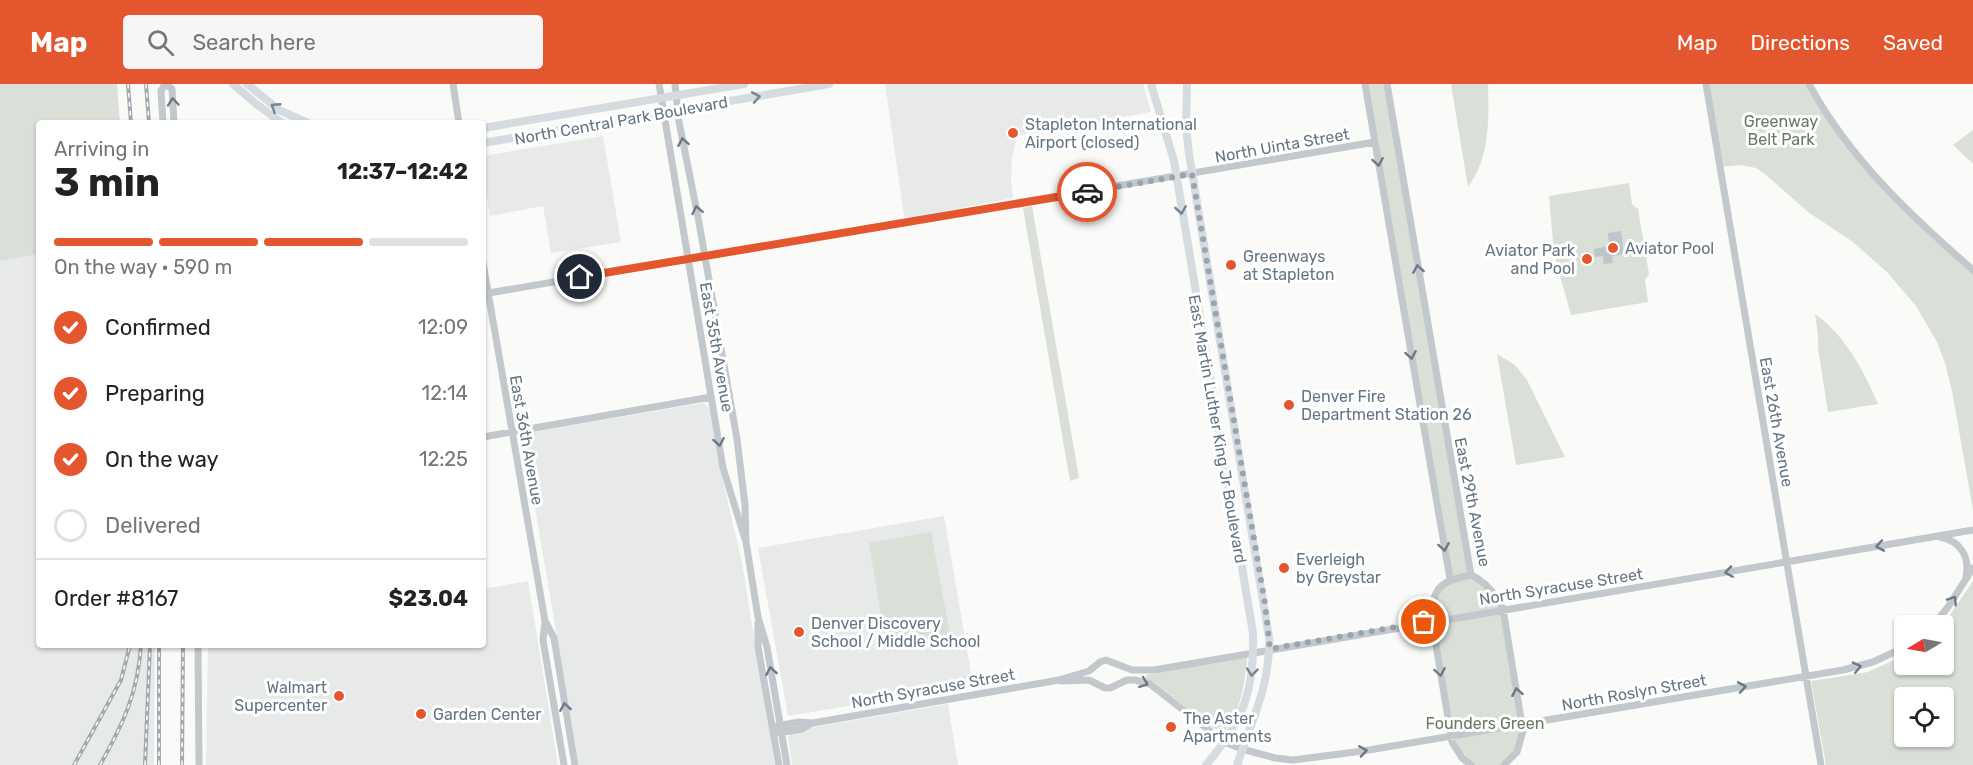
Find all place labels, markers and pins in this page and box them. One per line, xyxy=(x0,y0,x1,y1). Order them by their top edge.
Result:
place label: Stapleton International Airport (closed) xyxy=(1025,115,1197,152)
marker: Stapleton International Airport (closed) xyxy=(1006,126,1020,140)
place label: Aviator Pool xyxy=(1625,239,1714,258)
place label: Aviator Park and Pool xyxy=(1485,241,1576,278)
marker: Aviator Pool xyxy=(1606,241,1620,255)
place label: Greenways at Stapleton xyxy=(1243,247,1334,284)
pin xyxy=(554,251,605,302)
marker: Aviator Park and Pool xyxy=(1580,252,1594,266)
marker: Greenways at Stapleton xyxy=(1224,258,1238,272)
place label: Denver Fire Department Station 26 xyxy=(1301,387,1472,424)
marker: Denver Fire Department Station 26 xyxy=(1282,398,1296,412)
place label: Everleigh by Greystar xyxy=(1296,550,1381,587)
marker: Everleigh by Greystar xyxy=(1277,561,1291,575)
pin xyxy=(1398,596,1449,647)
place label: Denver Discovery School / Middle School xyxy=(811,614,981,651)
marker: Denver Discovery School / Middle School xyxy=(792,625,806,639)
place label: Walmart Supercenter xyxy=(234,678,327,715)
marker: Walmart Supercenter xyxy=(332,689,346,703)
place label: Garden Center xyxy=(433,705,541,724)
marker: Garden Center xyxy=(414,707,428,721)
place label: The Aster Apartments xyxy=(1183,709,1272,746)
marker: The Aster Apartments xyxy=(1164,720,1178,734)

